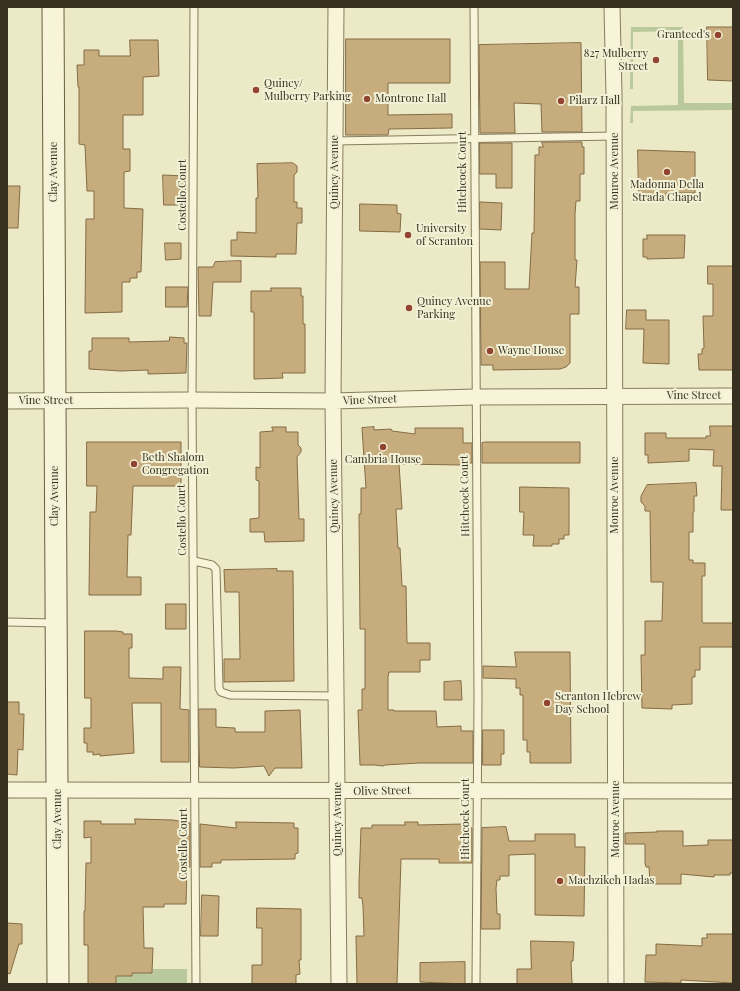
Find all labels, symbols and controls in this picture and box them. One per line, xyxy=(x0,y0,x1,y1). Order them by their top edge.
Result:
place label: Granteed's xyxy=(657,28,710,42)
marker: Granteed's xyxy=(713,30,723,40)
place label: 827 Mulberry Street xyxy=(584,47,648,73)
marker: 827 Mulberry Street xyxy=(651,55,661,65)
place label: Quincy/ Mulberry Parking xyxy=(264,77,351,103)
marker: Quincy/ Mulberry Parking xyxy=(251,85,261,95)
place label: Montrone Hall xyxy=(375,92,446,106)
marker: Montrone Hall xyxy=(362,94,372,104)
place label: Pilarz Hall xyxy=(569,94,620,108)
marker: Pilarz Hall xyxy=(556,96,566,106)
street label: Hitchcock Court xyxy=(456,131,470,213)
street label: Monroe Avenue xyxy=(608,132,622,210)
street label: Quincy Avenue xyxy=(328,135,342,209)
street label: Clay Avenue xyxy=(47,142,61,202)
street label: Costello Court xyxy=(176,159,190,231)
marker: Madonna Della Strada Chapel xyxy=(662,167,672,177)
place label: Madonna Della Strada Chapel xyxy=(630,178,704,204)
place label: University of Scranton xyxy=(416,222,473,248)
marker: University of Scranton xyxy=(403,230,413,240)
place label: Quincy Avenue Parking xyxy=(417,295,491,321)
marker: Quincy Avenue Parking xyxy=(404,303,414,313)
place label: Wayne House xyxy=(498,344,564,358)
marker: Wayne House xyxy=(485,346,495,356)
street label: Vine Street xyxy=(667,389,721,403)
street label: Vine Street xyxy=(343,392,397,408)
street label: Vine Street xyxy=(19,394,73,408)
marker: Cambria House xyxy=(378,442,388,452)
place label: Beth Shalom Congregation xyxy=(142,451,209,477)
place label: Cambria House xyxy=(345,453,421,467)
street label: Hitchcock Court xyxy=(458,455,472,537)
street label: Monroe Avenue xyxy=(608,456,622,534)
marker: Beth Shalom Congregation xyxy=(129,459,139,469)
street label: Quincy Avenue xyxy=(327,459,341,533)
street label: Clay Avenue xyxy=(48,466,62,526)
street label: Costello Court xyxy=(175,484,189,556)
place label: Scranton Hebrew Day School xyxy=(555,690,641,716)
marker: Scranton Hebrew Day School xyxy=(542,698,552,708)
street label: Hitchcock Court xyxy=(459,778,473,860)
street label: Monroe Avenue xyxy=(609,780,623,858)
street label: Quincy Avenue xyxy=(331,782,345,856)
street label: Olive Street xyxy=(353,784,411,798)
street label: Clay Avenue xyxy=(51,789,65,849)
street label: Costello Court xyxy=(177,808,191,880)
place label: Machzikeh Hadas xyxy=(568,874,654,888)
marker: Machzikeh Hadas xyxy=(555,876,565,886)

